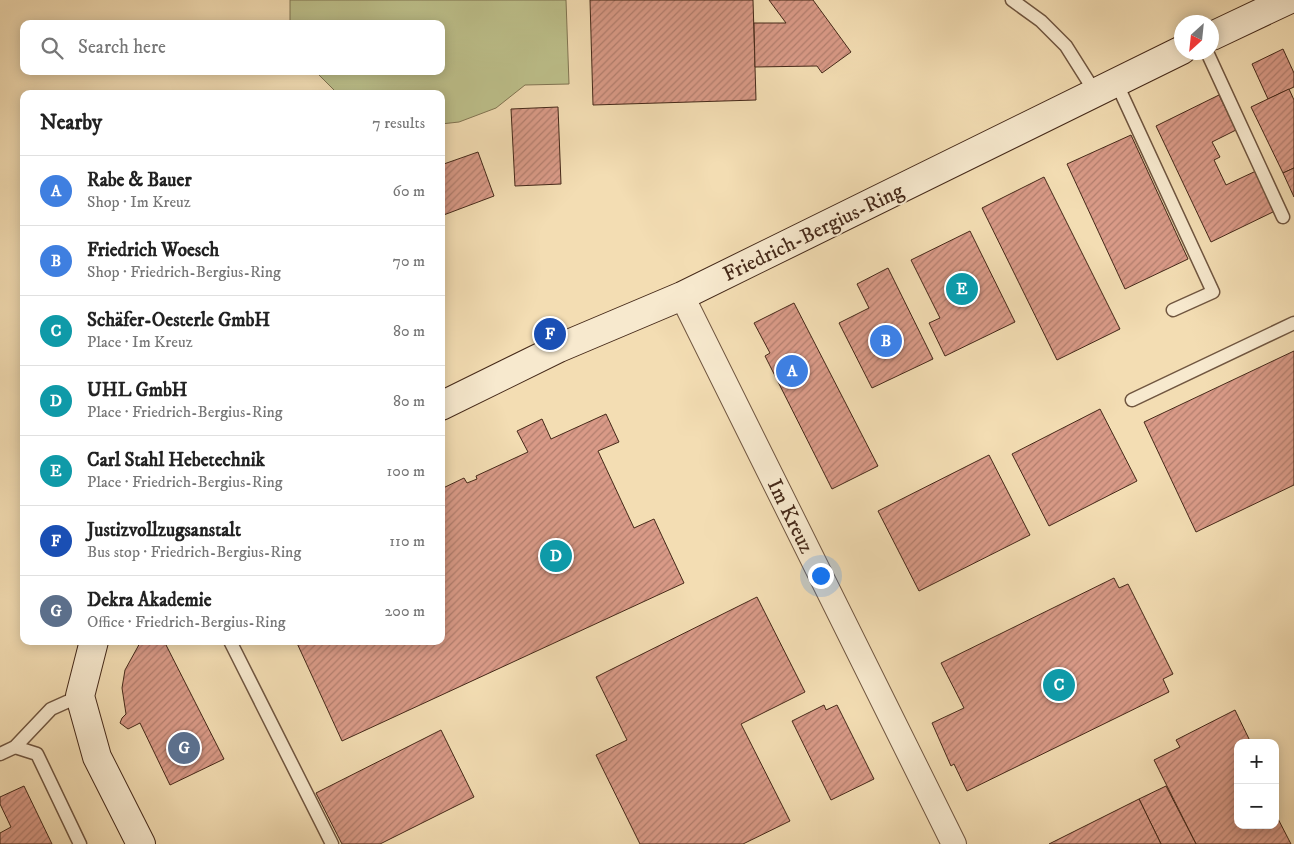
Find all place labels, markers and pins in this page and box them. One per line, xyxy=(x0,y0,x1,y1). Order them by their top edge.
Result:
pin: E xyxy=(946,270,978,308)
pin: F xyxy=(534,315,566,353)
pin: B xyxy=(870,322,902,360)
pin: A xyxy=(776,352,808,390)
pin: D xyxy=(540,537,572,575)
pin: C xyxy=(1043,666,1075,704)
pin: G xyxy=(168,729,200,767)

